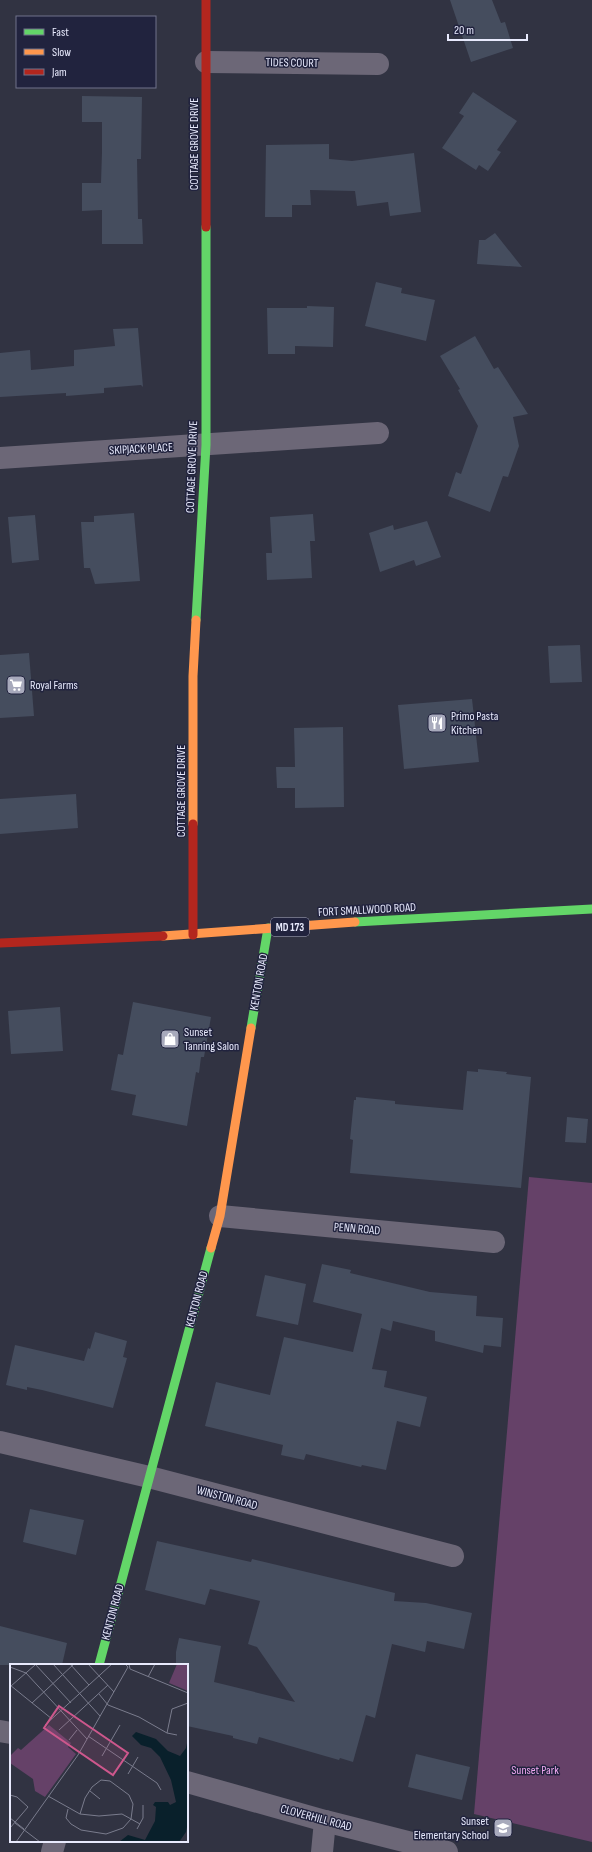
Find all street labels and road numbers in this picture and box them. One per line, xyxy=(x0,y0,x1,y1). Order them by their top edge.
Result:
street label: TIDES COURT xyxy=(265,55,319,71)
street label: COTTAGE GROVE DRIVE xyxy=(187,98,202,190)
street label: COTTAGE GROVE DRIVE xyxy=(183,420,201,513)
street label: SKIPJACK PLACE xyxy=(109,440,173,458)
street label: COTTAGE GROVE DRIVE xyxy=(174,745,189,837)
street label: FORT SMALLWOOD ROAD xyxy=(318,900,417,920)
road number: MD 173 xyxy=(271,918,309,936)
street label: KENTON ROAD xyxy=(247,952,271,1012)
street label: PENN ROAD xyxy=(333,1220,381,1239)
street label: KENTON ROAD xyxy=(182,1269,212,1329)
street label: WINSTON ROAD xyxy=(195,1483,259,1513)
street label: KENTON ROAD xyxy=(98,1582,128,1642)
street label: CLOVERHILL ROAD xyxy=(279,1801,353,1835)

